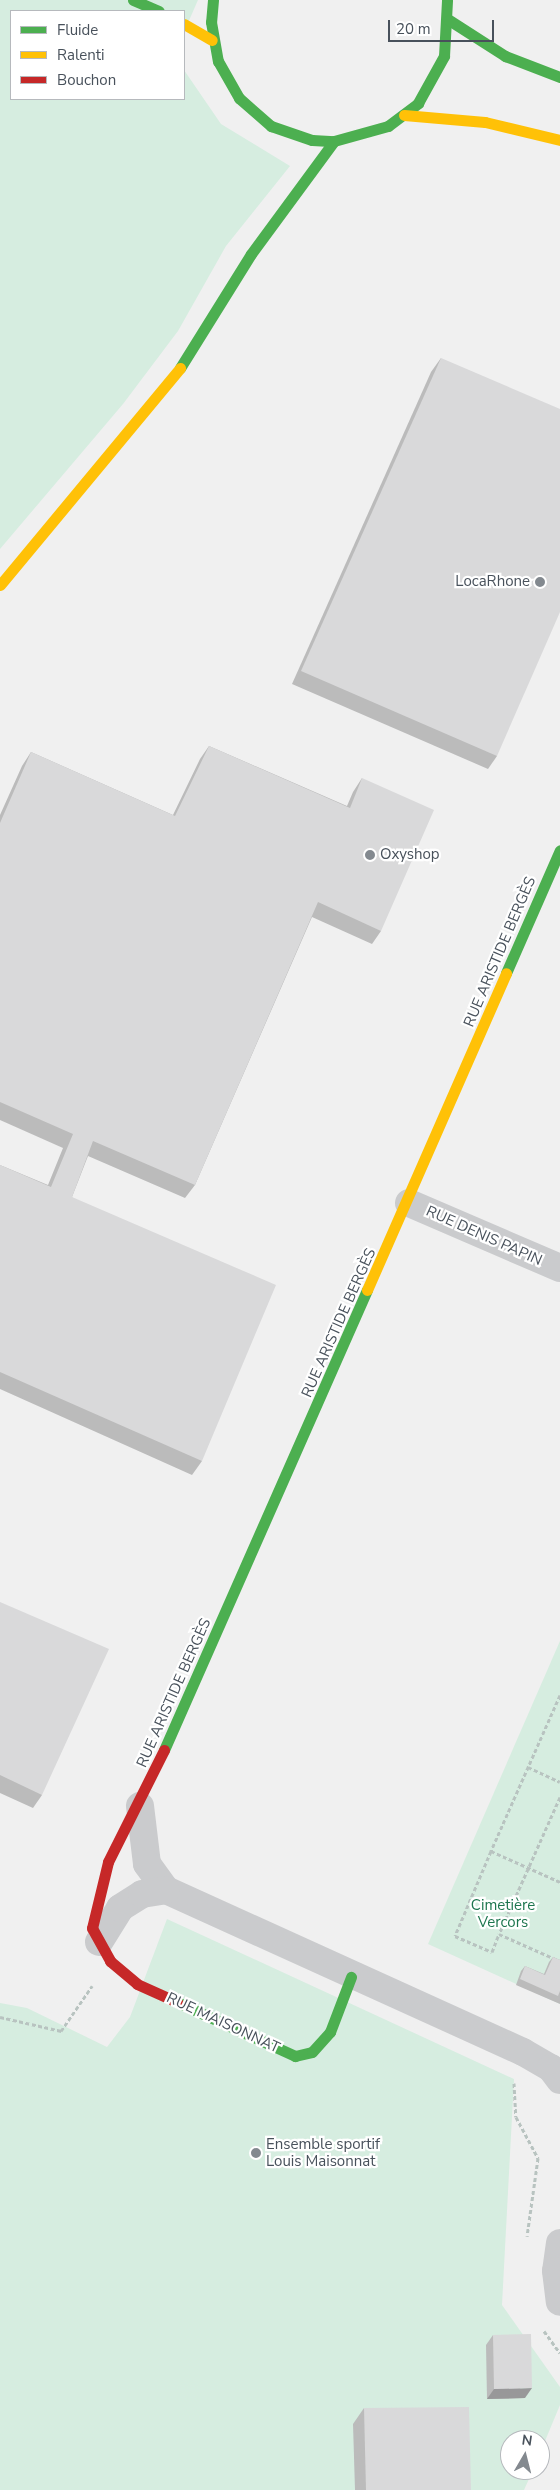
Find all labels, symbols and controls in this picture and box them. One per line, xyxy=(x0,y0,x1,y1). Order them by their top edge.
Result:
legend xyxy=(10,10,185,100)
scale bar xyxy=(390,10,496,42)
text: 20 m xyxy=(396,19,431,39)
text: Fluide xyxy=(57,20,98,40)
text: Ralenti xyxy=(57,45,105,65)
text: Bouchon xyxy=(57,70,116,90)
place label: LocaRhone xyxy=(455,573,530,591)
marker: LocaRhone xyxy=(534,576,546,588)
place label: Oxyshop xyxy=(380,846,440,864)
marker: Oxyshop xyxy=(364,849,376,861)
street label: RUE ARISTIDE BERGÈS xyxy=(460,874,540,1030)
street label: RUE DENIS PAPIN xyxy=(423,1202,545,1270)
street label: RUE ARISTIDE BERGÈS xyxy=(298,1246,380,1400)
street label: RUE ARISTIDE BERGÈS xyxy=(133,1616,215,1770)
park label: Cimetière Vercors xyxy=(471,1896,535,1931)
street label: RUE MAISONNAT xyxy=(164,1989,282,2057)
place label: Ensemble sportif Louis Maisonnat xyxy=(266,2135,380,2170)
marker: Ensemble sportif Louis Maisonnat xyxy=(250,2147,262,2159)
north arrow xyxy=(500,2430,550,2480)
text: N xyxy=(520,2431,534,2451)

